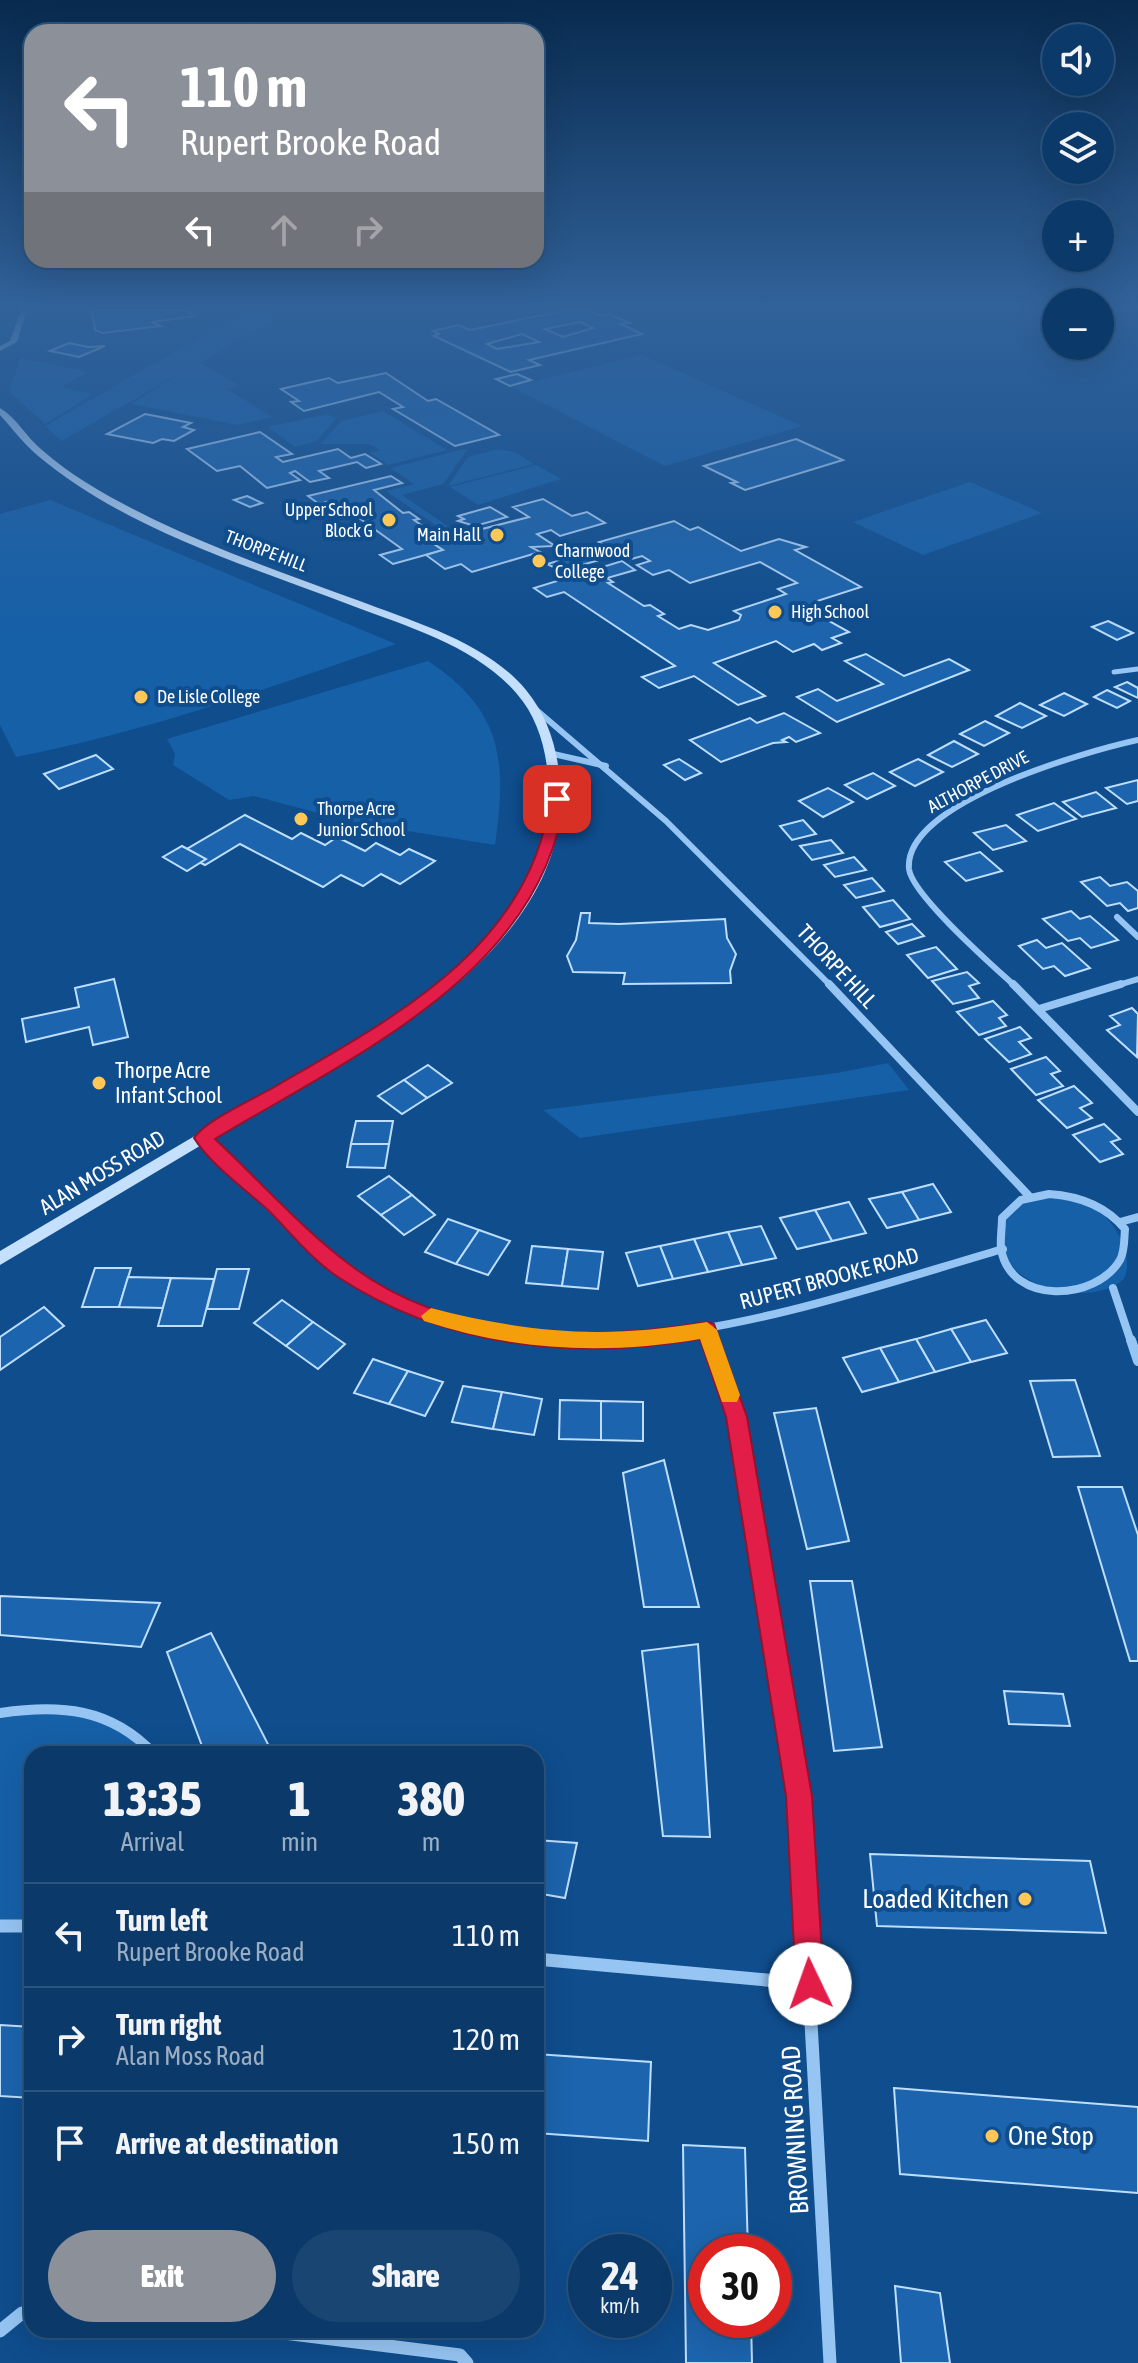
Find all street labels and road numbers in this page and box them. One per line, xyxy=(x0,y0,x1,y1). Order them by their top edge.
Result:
street label: THORPE HILL xyxy=(222,525,310,576)
street label: ALTHORPE DRIVE xyxy=(924,746,1032,817)
street label: THORPE HILL xyxy=(792,919,883,1014)
street label: ALAN MOSS ROAD xyxy=(34,1124,170,1220)
street label: RUPERT BROOKE ROAD xyxy=(736,1242,922,1314)
street label: BROWNING ROAD xyxy=(776,2045,814,2215)

